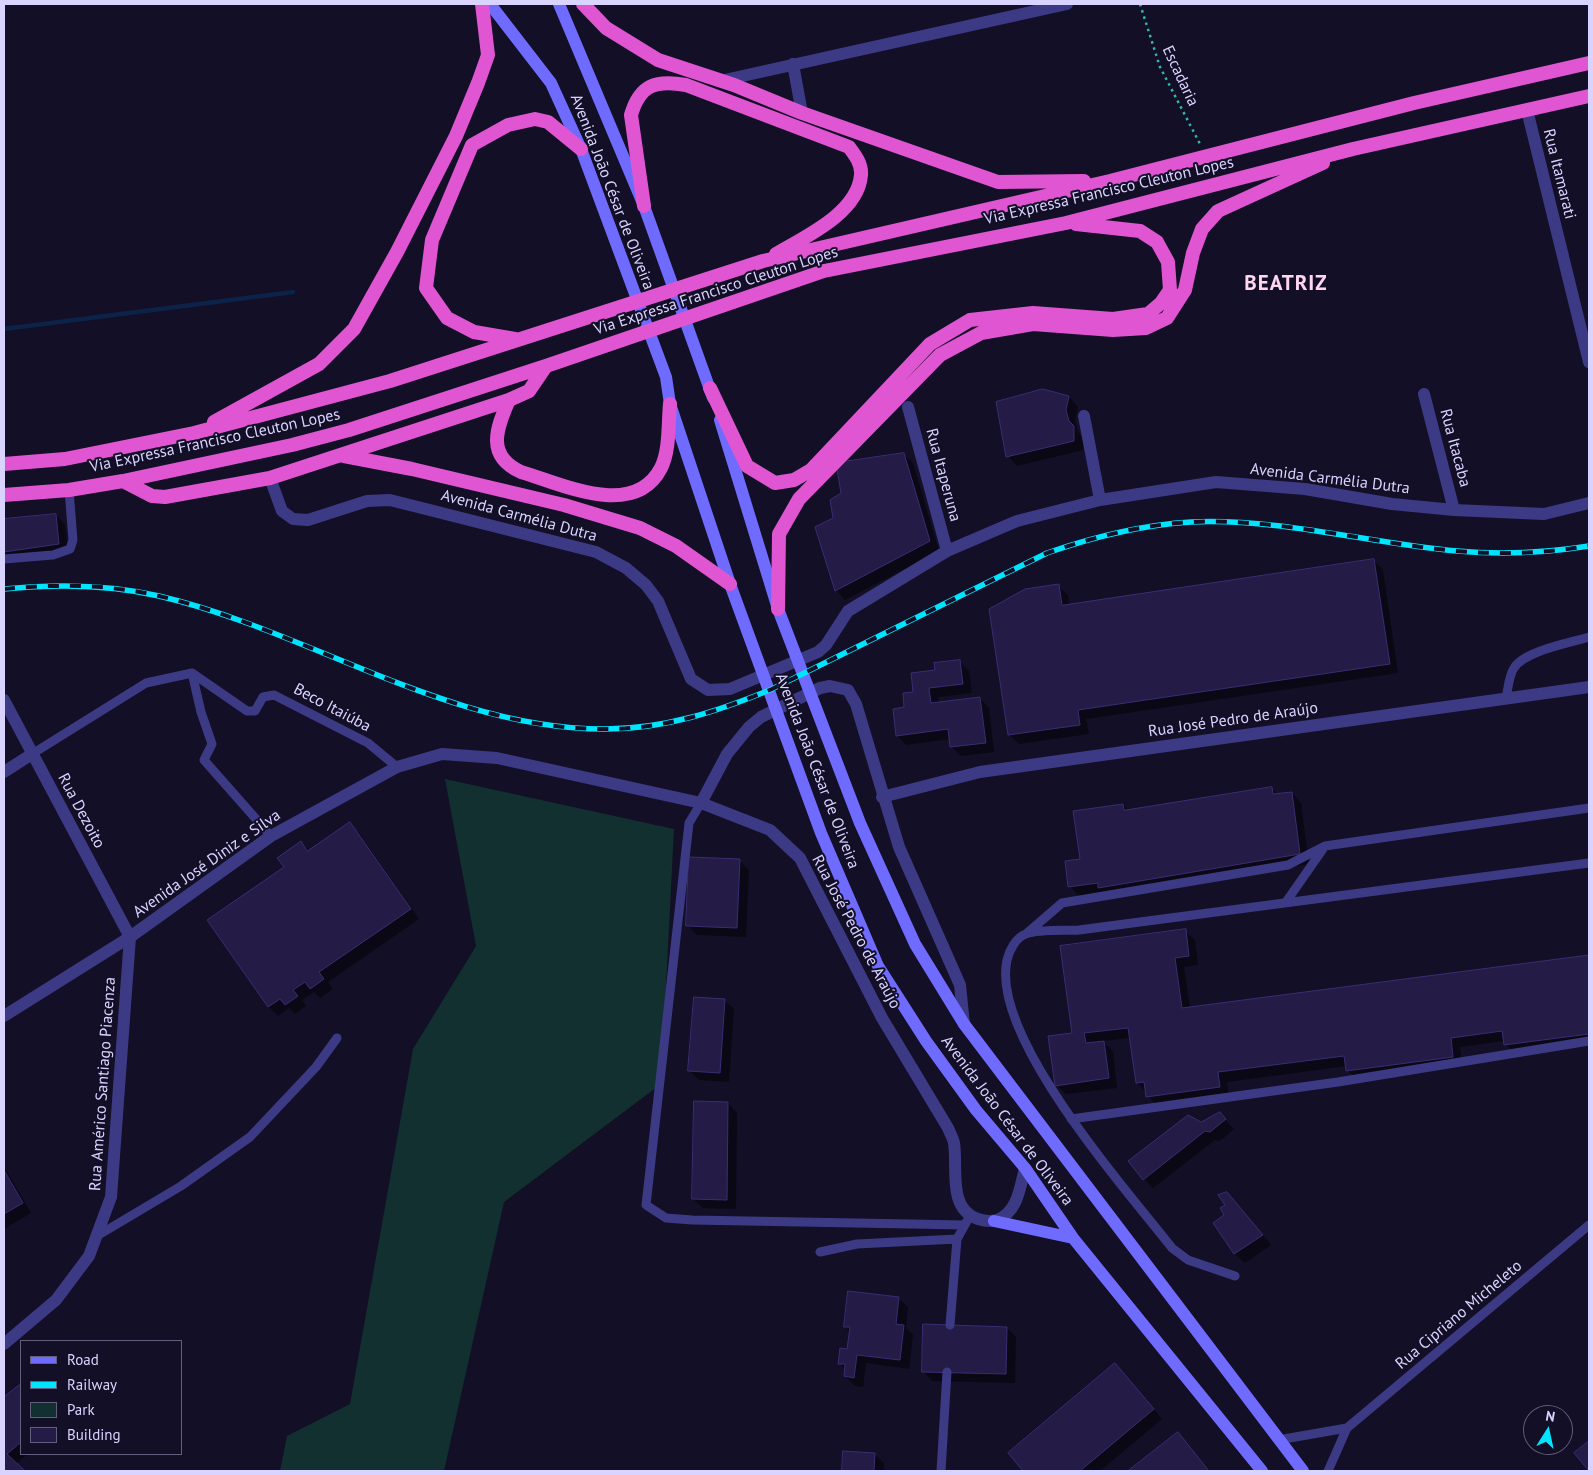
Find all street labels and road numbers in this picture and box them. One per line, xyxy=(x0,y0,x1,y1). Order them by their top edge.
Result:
street label: Escadaria xyxy=(1158,43,1202,109)
street label: Avenida João César de Oliveira xyxy=(566,92,658,292)
street label: Rua Itamarati xyxy=(1539,127,1579,221)
street label: Via Expressa Francisco Cleuton Lopes xyxy=(982,153,1236,229)
street label: Via Expressa Francisco Cleuton Lopes xyxy=(592,242,840,340)
street label: Via Expressa Francisco Cleuton Lopes xyxy=(88,405,342,477)
street label: Rua Itacaba xyxy=(1435,407,1475,489)
street label: Rua Itaperuna xyxy=(921,426,965,524)
street label: Avenida Carmélia Dutra xyxy=(1249,460,1411,498)
street label: Avenida Carmélia Dutra xyxy=(439,486,599,546)
street label: Avenida João César de Oliveira xyxy=(771,671,863,871)
street label: Beco Itaiúba xyxy=(290,680,374,736)
street label: Rua José Pedro de Araújo xyxy=(1147,699,1319,741)
street label: Rua Dezoito xyxy=(53,770,109,852)
street label: Avenida José Diniz e Silva xyxy=(130,806,284,922)
street label: Rua José Pedro de Araújo xyxy=(807,852,905,1012)
street label: Rua Américo Santiago Piacenza xyxy=(86,976,120,1192)
street label: Avenida João César de Oliveira xyxy=(937,1032,1077,1210)
street label: Rua Cipriano Micheleto xyxy=(1392,1256,1526,1374)

